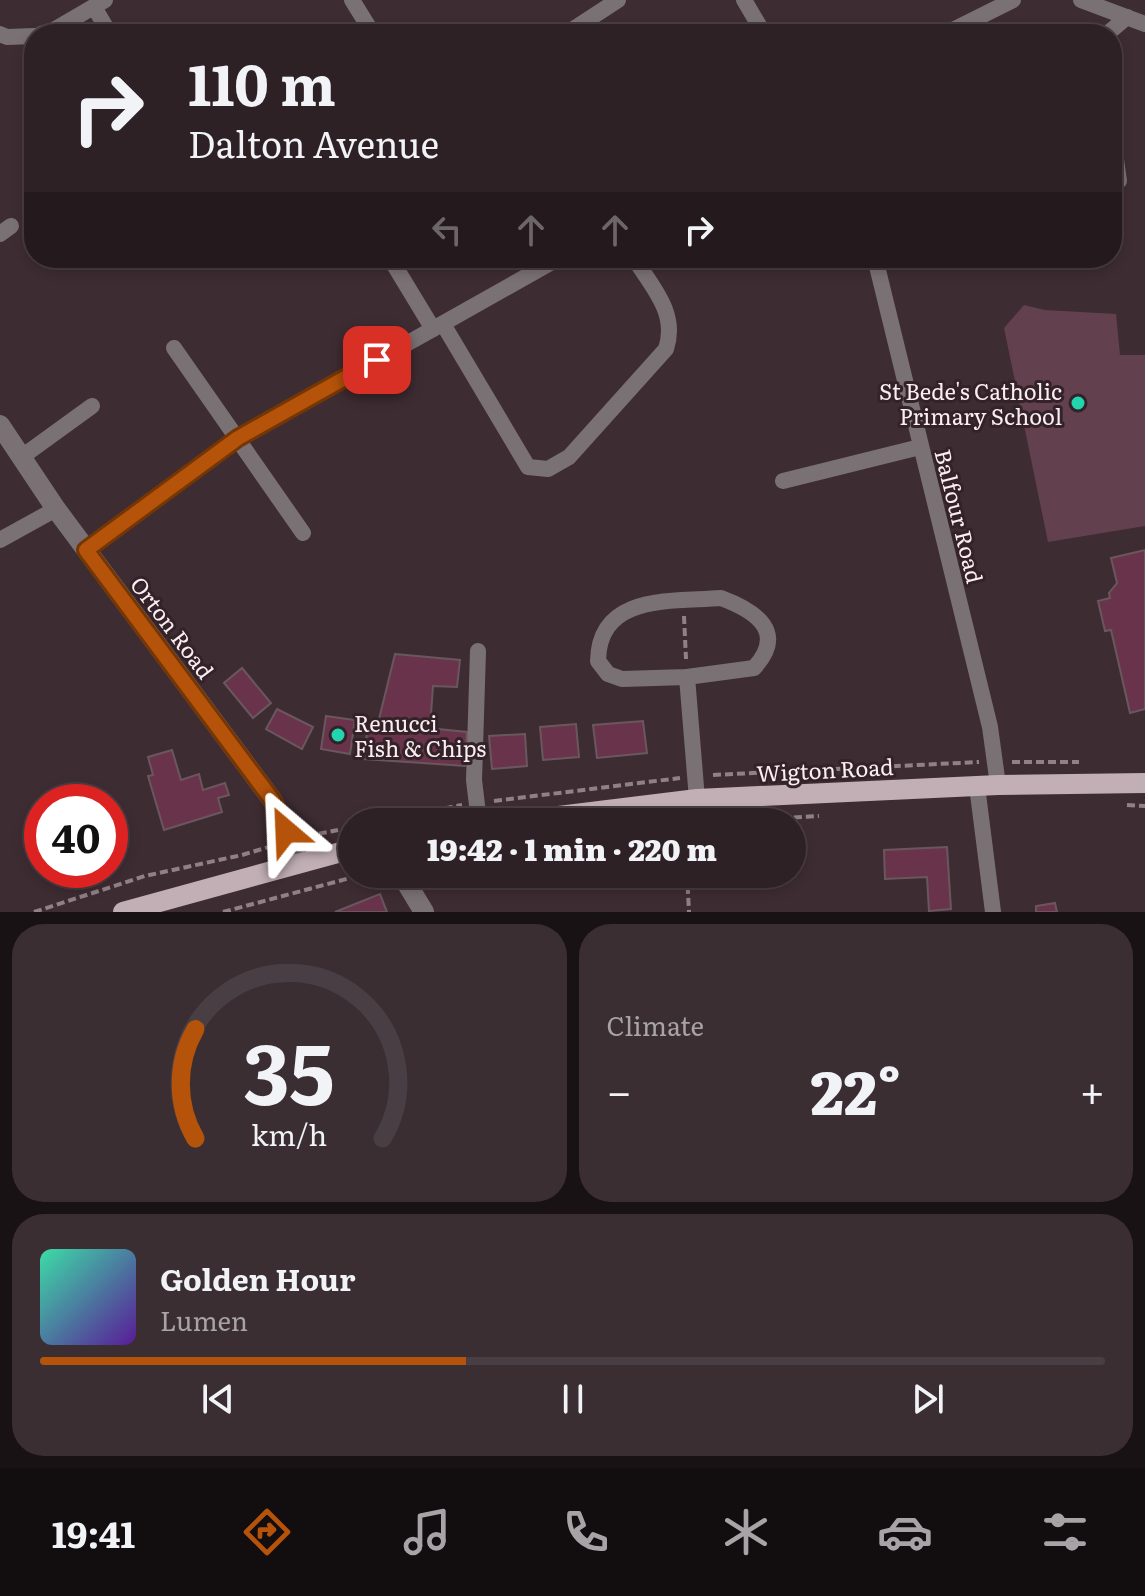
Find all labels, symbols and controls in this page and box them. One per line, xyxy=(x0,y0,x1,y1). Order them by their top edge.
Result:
text: 110 m xyxy=(188,40,336,123)
icon: right xyxy=(56,56,160,160)
text: Dalton Avenue xyxy=(188,116,439,169)
icon: left xyxy=(425,208,469,252)
icon: ahead xyxy=(509,208,553,252)
icon: ahead xyxy=(593,208,637,252)
icon: right xyxy=(677,208,721,252)
pin xyxy=(343,326,411,394)
icon: arrive xyxy=(355,338,399,382)
place label: St Bede's Catholic Primary School xyxy=(879,374,1062,432)
marker: St Bede's Catholic Primary School xyxy=(1069,394,1087,412)
street label: Balfour Road xyxy=(927,446,993,586)
street label: Orton Road xyxy=(123,569,223,685)
place label: Renucci Fish & Chips xyxy=(354,706,486,764)
marker: Renucci Fish & Chips xyxy=(329,726,347,744)
street label: Wigton Road xyxy=(756,749,894,789)
speed limit sign: 40 xyxy=(24,784,128,888)
position arrow xyxy=(244,789,328,873)
text: 19:42 · 1 min · 220 m xyxy=(427,826,717,870)
text: Climate xyxy=(607,1005,704,1044)
text: 35 xyxy=(244,1007,335,1131)
text: 22° xyxy=(811,1044,901,1133)
text: − xyxy=(607,1056,632,1122)
text: + xyxy=(1079,1056,1105,1122)
text: km/h xyxy=(251,1112,327,1155)
text: Golden Hour xyxy=(160,1256,355,1300)
text: Lumen xyxy=(160,1300,248,1339)
icon: previous xyxy=(196,1377,240,1421)
icon: pause xyxy=(551,1377,595,1421)
icon: next xyxy=(906,1377,950,1421)
icon: directions xyxy=(239,1504,295,1560)
icon: music xyxy=(399,1504,455,1560)
icon: phone xyxy=(558,1504,614,1560)
icon: climate xyxy=(718,1504,774,1560)
icon: car xyxy=(877,1504,933,1560)
icon: filters xyxy=(1037,1504,1093,1560)
text: 19:41 xyxy=(52,1506,135,1559)

